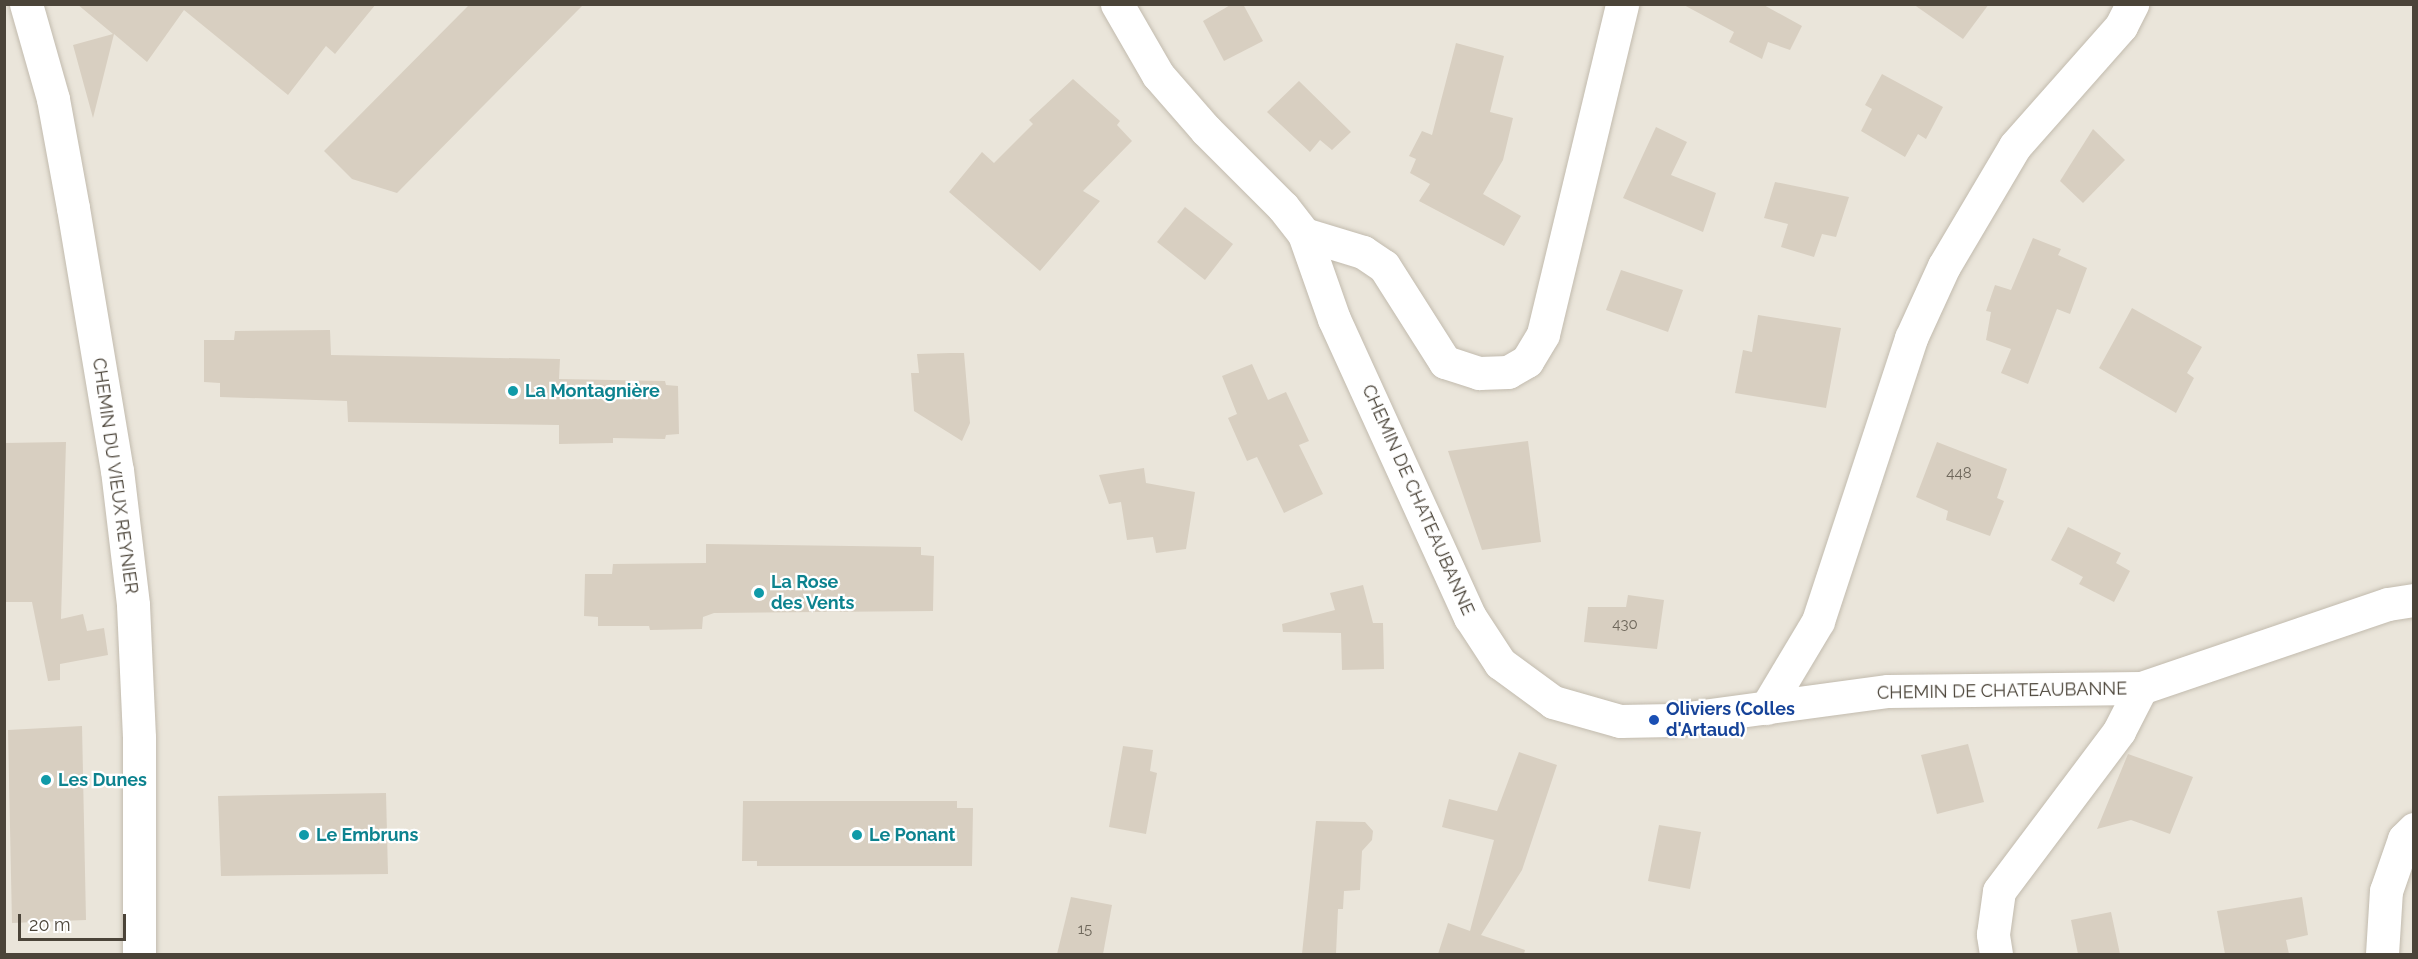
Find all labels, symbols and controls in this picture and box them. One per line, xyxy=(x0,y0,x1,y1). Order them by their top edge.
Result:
street label: CHEMIN DU VIEUX REYNIER xyxy=(88,356,142,596)
place label: La Montagnière xyxy=(525,380,660,402)
street label: CHEMIN DE CHATEAUBANNE xyxy=(1357,381,1479,619)
marker: La Montagnière xyxy=(506,384,520,398)
house number: 448 xyxy=(1946,465,1972,483)
place label: La Rose des Vents xyxy=(771,572,855,614)
marker: La Rose des Vents xyxy=(752,586,766,600)
house number: 430 xyxy=(1612,616,1638,634)
street label: CHEMIN DE CHATEAUBANNE xyxy=(1877,678,2127,704)
place label: Oliviers (Colles d'Artaud) xyxy=(1666,699,1795,742)
marker: Oliviers (Colles d'Artaud) xyxy=(1647,713,1661,727)
place label: Les Dunes xyxy=(58,769,147,791)
marker: Les Dunes xyxy=(39,773,53,787)
place label: Le Embruns xyxy=(316,824,418,846)
place label: Le Ponant xyxy=(869,824,955,846)
marker: Le Embruns xyxy=(297,828,311,842)
marker: Le Ponant xyxy=(850,828,864,842)
scale bar xyxy=(21,902,129,940)
text: 20 m xyxy=(29,914,71,935)
house number: 15 xyxy=(1078,921,1092,939)

